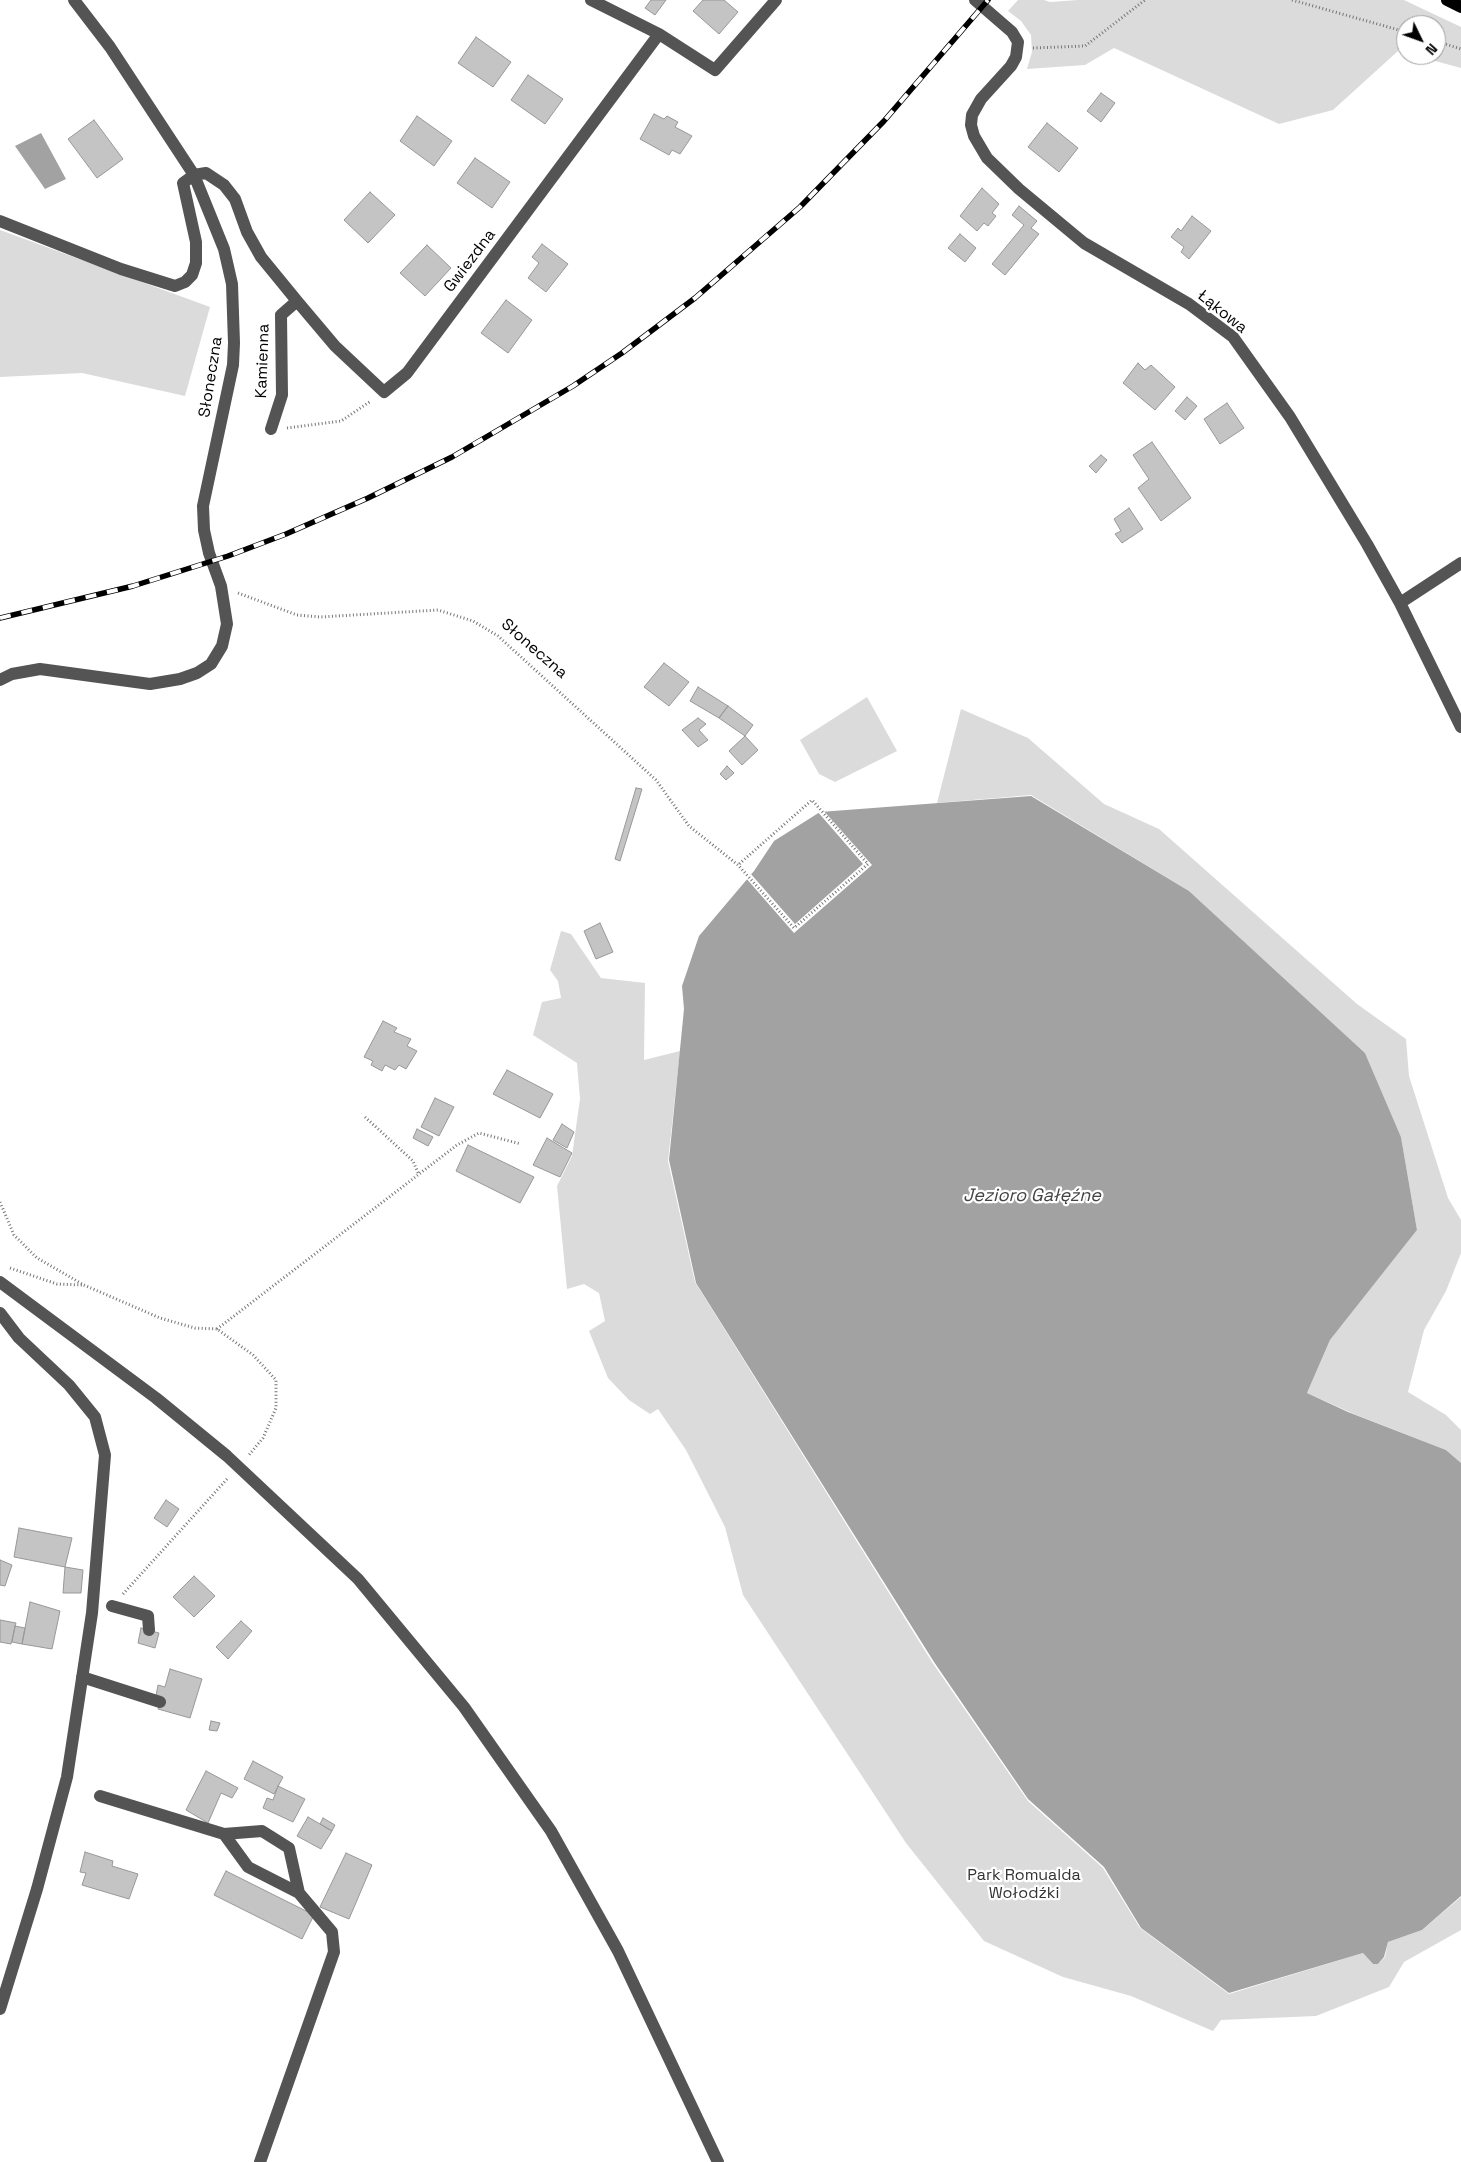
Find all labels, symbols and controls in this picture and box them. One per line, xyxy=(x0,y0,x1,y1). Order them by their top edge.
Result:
north arrow xyxy=(1396,15,1446,65)
text: N xyxy=(1422,40,1441,59)
street label: Gwiezdna xyxy=(440,226,500,296)
street label: Łąkowa xyxy=(1193,286,1251,338)
street label: Kamienna xyxy=(252,323,274,399)
street label: Słoneczna xyxy=(195,335,227,419)
street label: Słoneczna xyxy=(497,615,571,683)
water label: Jezioro Gałęźne xyxy=(963,1185,1101,1207)
park label: Park Romualda Wołodźki xyxy=(967,1866,1081,1904)

